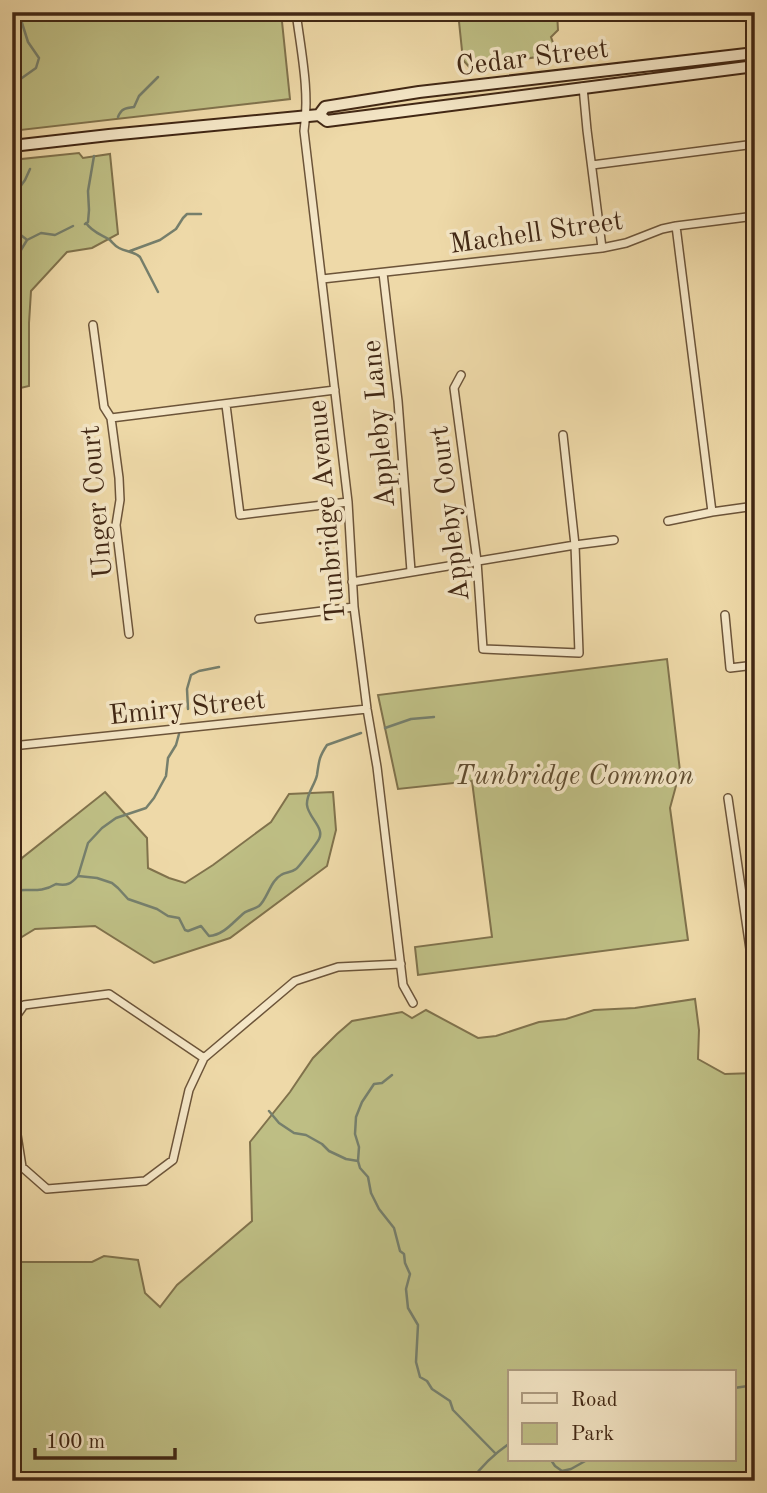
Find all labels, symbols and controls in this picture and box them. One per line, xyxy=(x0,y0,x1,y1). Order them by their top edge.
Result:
street label: Cedar Street xyxy=(454,36,610,82)
street label: Machell Street xyxy=(448,208,625,260)
street label: Appleby Lane xyxy=(359,339,401,509)
street label: Tunbridge Avenue xyxy=(304,399,352,623)
street label: Unger Court xyxy=(77,424,119,579)
street label: Appleby Court xyxy=(426,424,476,603)
street label: Emiry Street xyxy=(108,687,267,731)
park label: Tunbridge Common xyxy=(454,763,694,791)
legend xyxy=(508,1370,736,1462)
text: Road xyxy=(571,1390,618,1411)
scale bar xyxy=(35,1416,175,1460)
text: Park xyxy=(571,1424,614,1445)
text: 100 m xyxy=(46,1432,105,1453)

